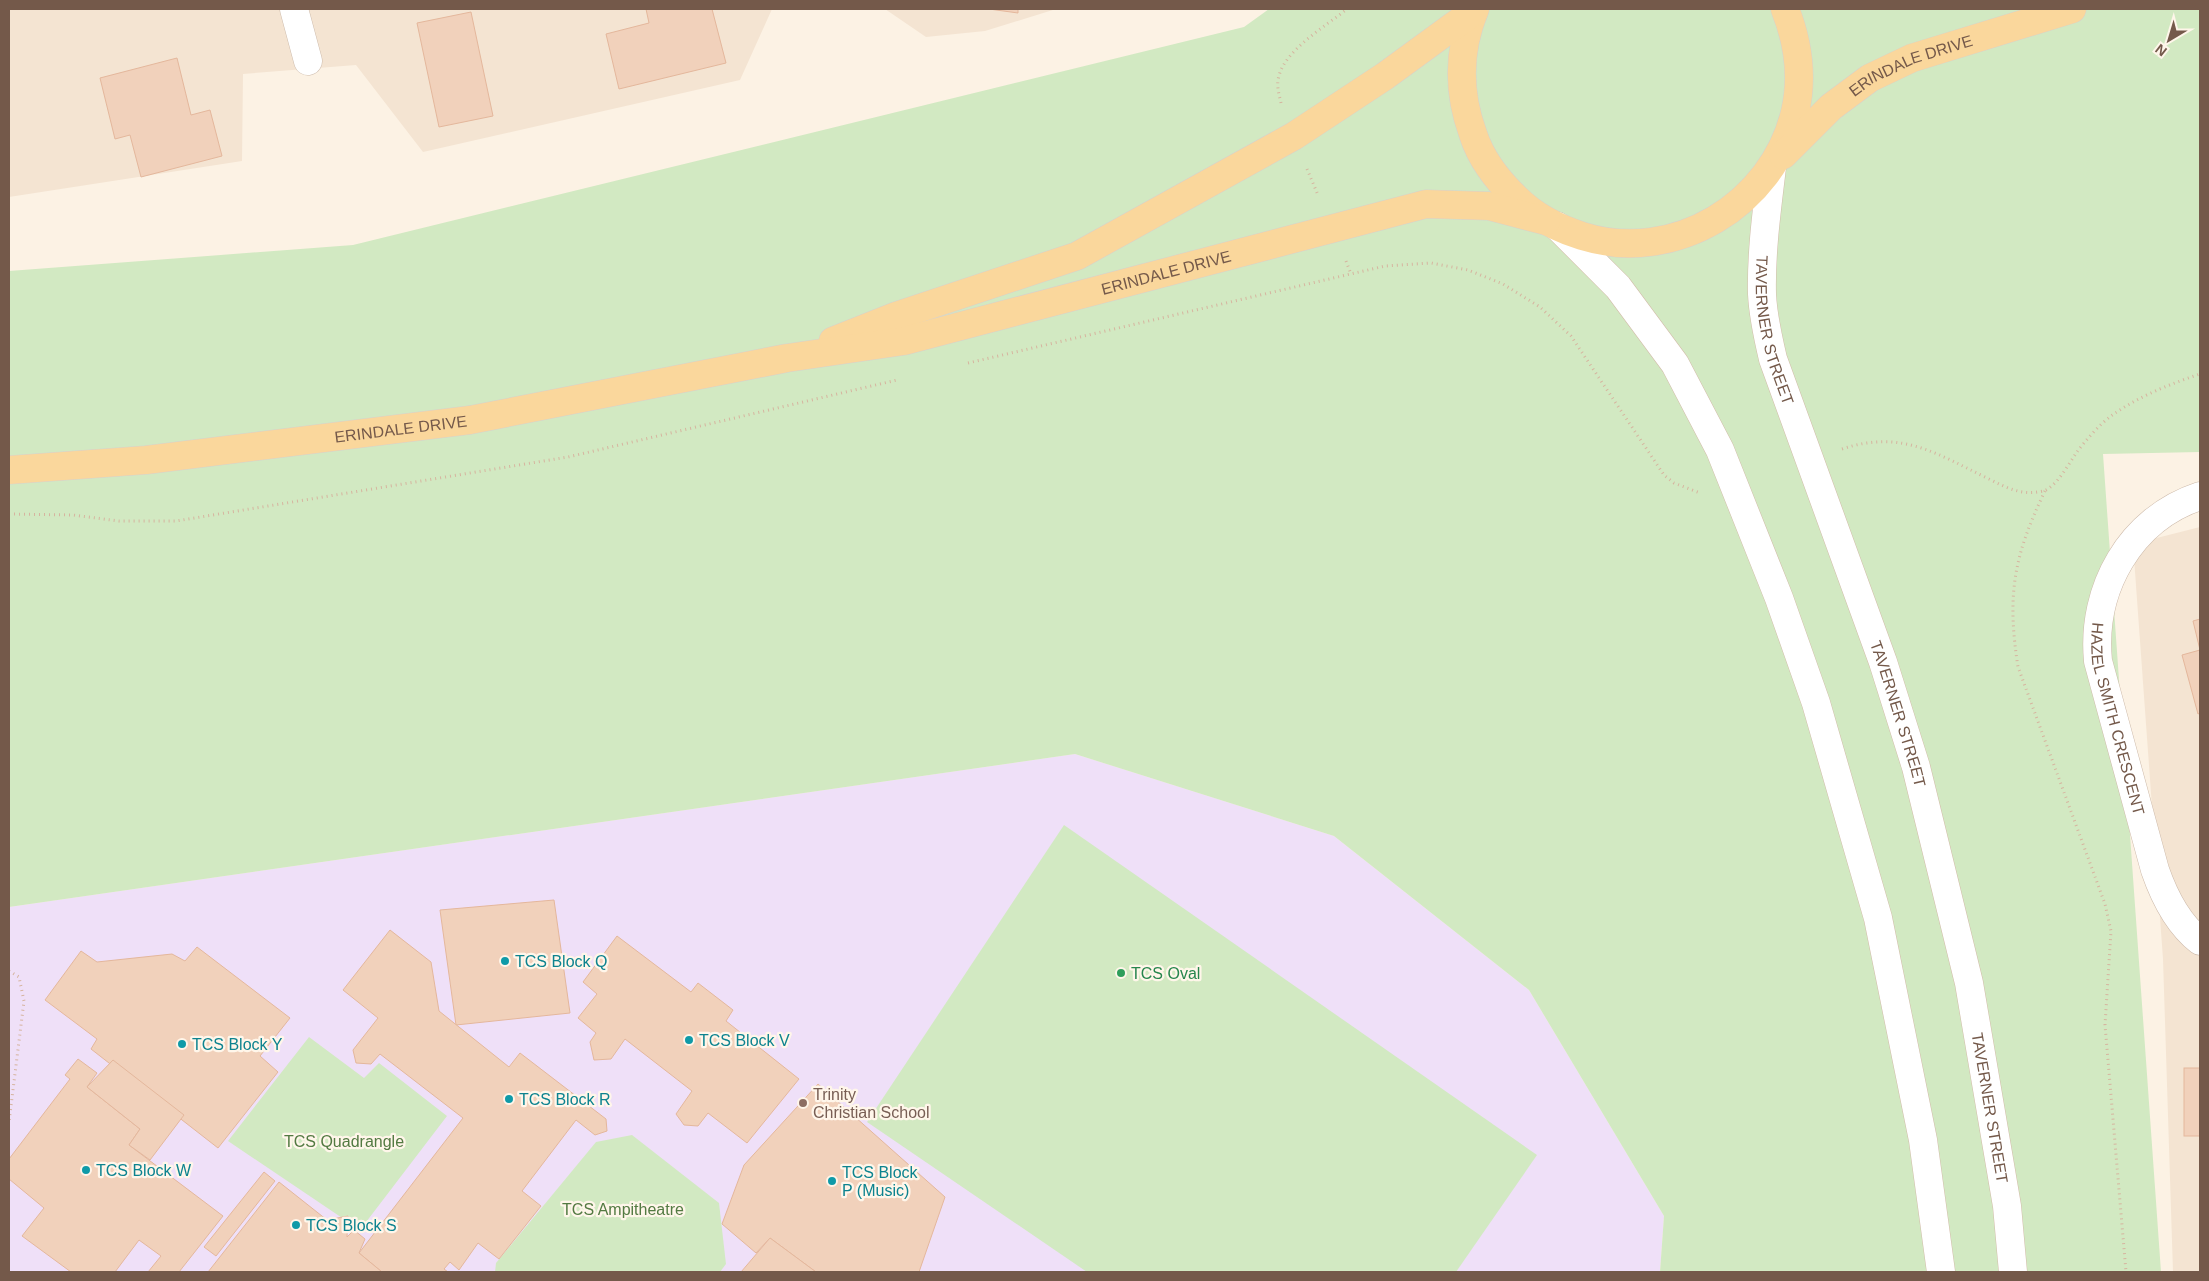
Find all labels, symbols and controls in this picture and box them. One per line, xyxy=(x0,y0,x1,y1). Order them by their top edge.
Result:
north arrow xyxy=(2144,15,2194,65)
street label: ERINDALE DRIVE xyxy=(1846,32,1975,100)
text: N xyxy=(2152,41,2170,60)
street label: ERINDALE DRIVE xyxy=(1100,248,1233,298)
street label: TAVERNER STREET xyxy=(1753,255,1797,407)
street label: ERINDALE DRIVE xyxy=(334,412,468,446)
street label: HAZEL SMITH CRESCENT xyxy=(2088,622,2148,817)
street label: TAVERNER STREET xyxy=(1867,639,1929,789)
place label: TCS Block Q xyxy=(515,953,607,970)
marker: TCS Block Q xyxy=(499,955,511,967)
place label: TCS Oval xyxy=(1131,965,1200,982)
marker: TCS Oval xyxy=(1115,967,1127,979)
street label: TAVERNER STREET xyxy=(1969,1031,2011,1185)
place label: TCS Block V xyxy=(699,1032,790,1049)
marker: TCS Block V xyxy=(683,1034,695,1046)
place label: TCS Block Y xyxy=(192,1036,283,1053)
marker: TCS Block Y xyxy=(176,1038,188,1050)
place label: Trinity Christian School xyxy=(813,1086,930,1121)
place label: TCS Block R xyxy=(519,1091,611,1108)
marker: TCS Block R xyxy=(503,1093,515,1105)
marker: Trinity Christian School xyxy=(797,1097,809,1109)
park label: TCS Quadrangle xyxy=(284,1133,404,1150)
place label: TCS Block W xyxy=(96,1162,192,1179)
marker: TCS Block W xyxy=(80,1164,92,1176)
place label: TCS Block P (Music) xyxy=(842,1164,919,1199)
marker: TCS Block P (Music) xyxy=(826,1175,838,1187)
park label: TCS Ampitheatre xyxy=(562,1201,684,1218)
place label: TCS Block S xyxy=(306,1217,397,1234)
marker: TCS Block S xyxy=(290,1219,302,1231)

